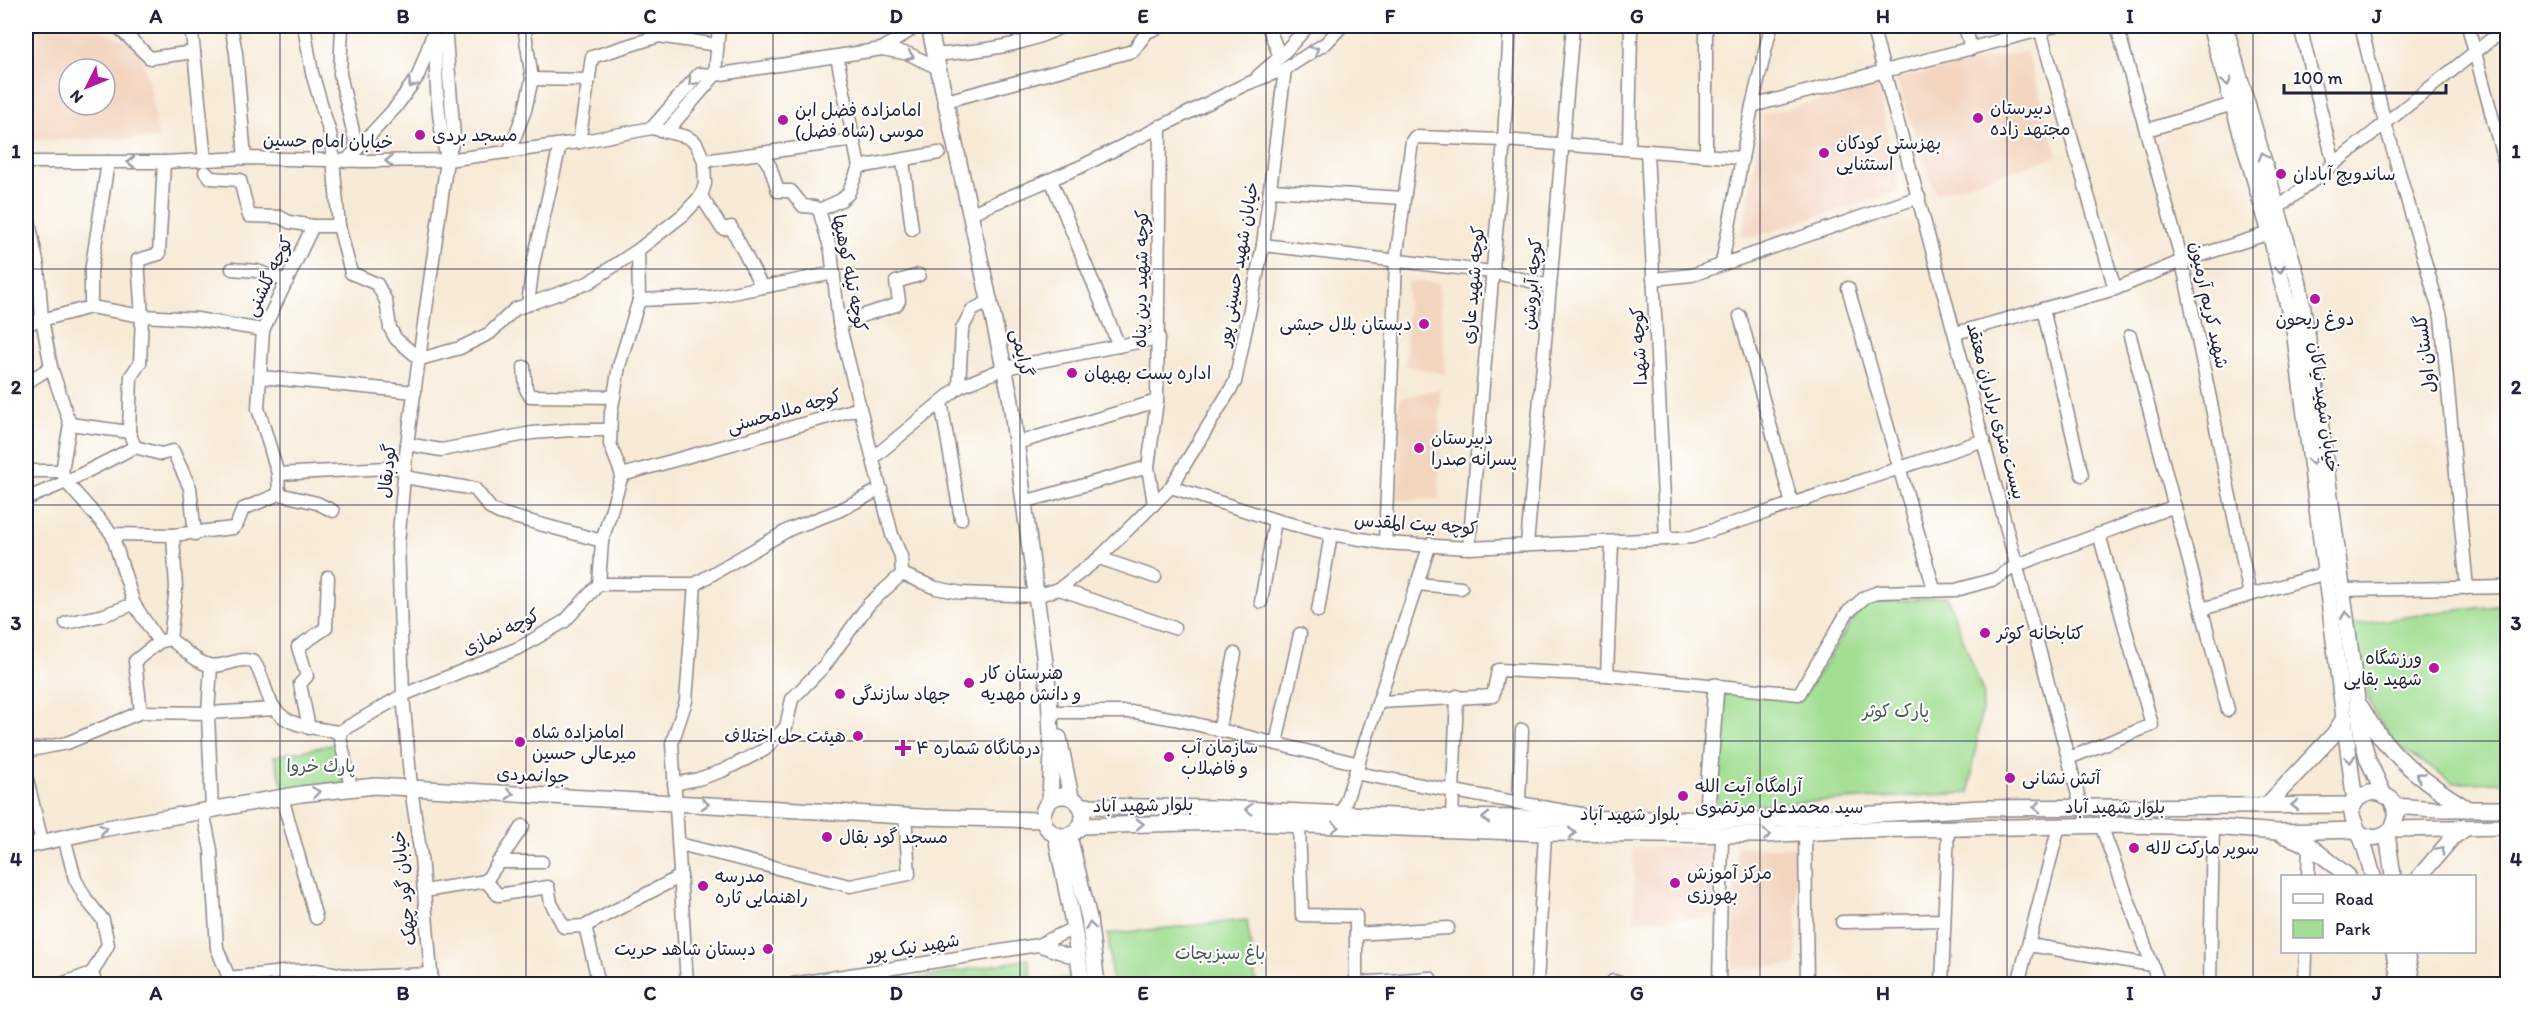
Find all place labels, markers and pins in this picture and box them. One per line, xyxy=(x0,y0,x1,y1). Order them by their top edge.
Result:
place label: دبیرستان مجتهد زاده xyxy=(1990,97,2070,140)
place label: امامزاده فضل ابن موسی (شاه فضل) xyxy=(795,99,924,142)
marker: دبیرستان مجتهد زاده xyxy=(1971,111,1985,125)
marker: امامزاده فضل ابن موسی (شاه فضل) xyxy=(776,113,790,127)
place label: مسجد بردی xyxy=(432,124,517,146)
marker: مسجد بردی xyxy=(413,128,427,142)
place label: بهزستی کودکان استثنایی xyxy=(1836,132,1941,175)
marker: بهزستی کودکان استثنایی xyxy=(1817,146,1831,160)
place label: ساندویچ آبادان xyxy=(2293,163,2396,186)
marker: ساندویچ آبادان xyxy=(2274,167,2288,181)
marker: دوغ ریحون xyxy=(2308,292,2322,306)
place label: دوغ ریحون xyxy=(2275,308,2355,331)
place label: دبستان بلال حبشی xyxy=(1279,313,1412,335)
marker: دبستان بلال حبشی xyxy=(1417,317,1431,331)
place label: اداره پست بهبهان xyxy=(1084,362,1211,385)
marker: اداره پست بهبهان xyxy=(1065,366,1079,380)
place label: دبیرستان پسرانه صدرا xyxy=(1431,427,1517,471)
marker: دبیرستان پسرانه صدرا xyxy=(1412,441,1426,455)
place label: کتابخانه کوثر xyxy=(1995,622,2084,644)
marker: کتابخانه کوثر xyxy=(1978,626,1992,640)
place label: ورزشگاه شهید بقایی xyxy=(2343,647,2422,690)
marker: ورزشگاه شهید بقایی xyxy=(2427,661,2441,675)
place label: هنرستان کار و دانش مهدیه xyxy=(979,662,1081,705)
marker: هنرستان کار و دانش مهدیه xyxy=(962,676,976,690)
place label: جهاد سازندگی xyxy=(852,683,950,705)
marker: جهاد سازندگی xyxy=(833,687,847,701)
place label: امامزاده شاه میرعالی حسین xyxy=(532,721,636,764)
place label: هیئت حل اختلاف xyxy=(724,725,846,747)
marker: هیئت حل اختلاف xyxy=(851,729,865,743)
marker: امامزاده شاه میرعالی حسین xyxy=(513,735,527,749)
place label: سازمان آب و فاضلاب xyxy=(1181,736,1258,779)
place label: درمانگاه شماره ۴ xyxy=(916,737,1041,759)
marker: درمانگاه شماره ۴ xyxy=(894,739,912,757)
marker: سازمان آب و فاضلاب xyxy=(1162,750,1176,764)
place label: آتش نشانی xyxy=(2022,767,2102,789)
marker: آتش نشانی xyxy=(2003,771,2017,785)
place label: آرامگاه آیت الله سید محمدعلی مرتضوی xyxy=(1695,775,1864,818)
marker: آرامگاه آیت الله سید محمدعلی مرتضوی xyxy=(1676,789,1690,803)
place label: مسجد گود بقال xyxy=(839,826,948,848)
marker: مسجد گود بقال xyxy=(820,830,834,844)
place label: سوپر مارکت لاله xyxy=(2146,837,2259,860)
marker: سوپر مارکت لاله xyxy=(2127,841,2141,855)
place label: مرکز آموزش بهورزی xyxy=(1687,862,1772,906)
place label: مدرسه راهنمایی ثاره xyxy=(715,865,808,908)
marker: مرکز آموزش بهورزی xyxy=(1668,876,1682,890)
marker: مدرسه راهنمایی ثاره xyxy=(696,879,710,893)
place label: دبستان شاهد حریت xyxy=(614,938,756,960)
marker: دبستان شاهد حریت xyxy=(761,942,775,956)

